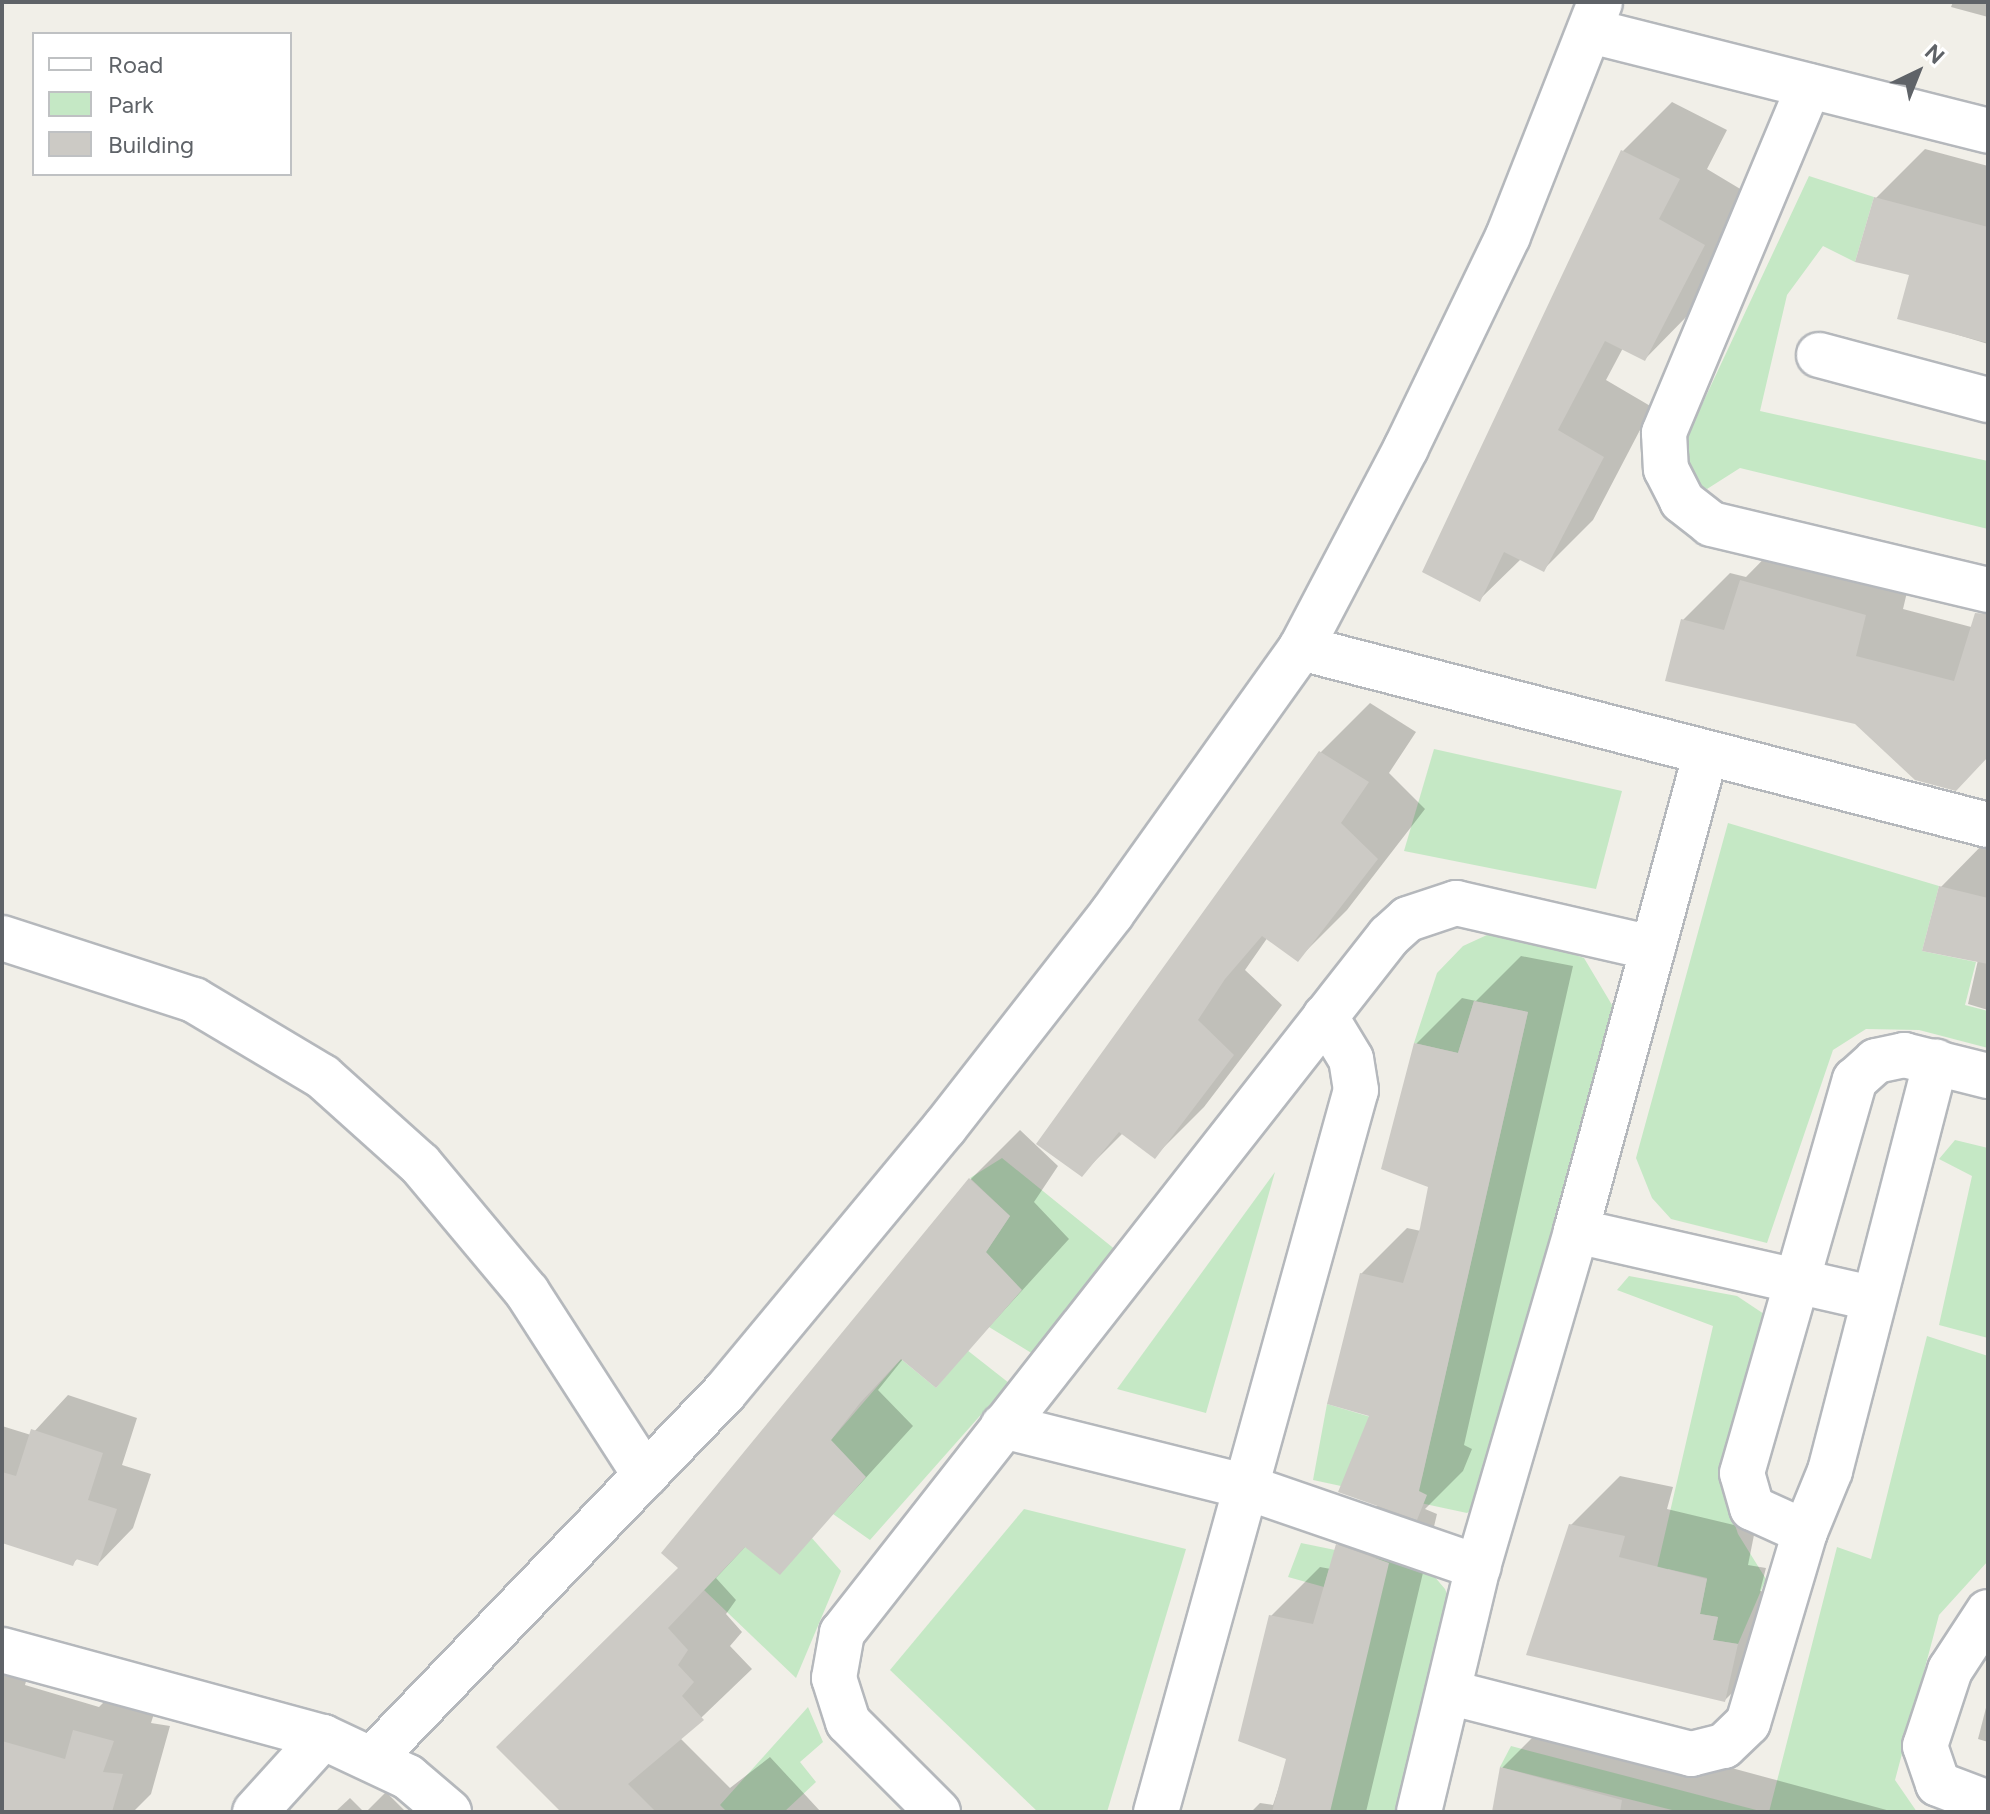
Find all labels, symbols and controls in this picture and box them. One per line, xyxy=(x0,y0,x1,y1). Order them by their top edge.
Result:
legend xyxy=(32,32,292,176)
north arrow xyxy=(1878,32,1958,112)
text: N xyxy=(1919,38,1950,70)
text: Road xyxy=(108,50,163,79)
text: Park xyxy=(108,90,154,119)
text: Building xyxy=(108,130,194,159)

